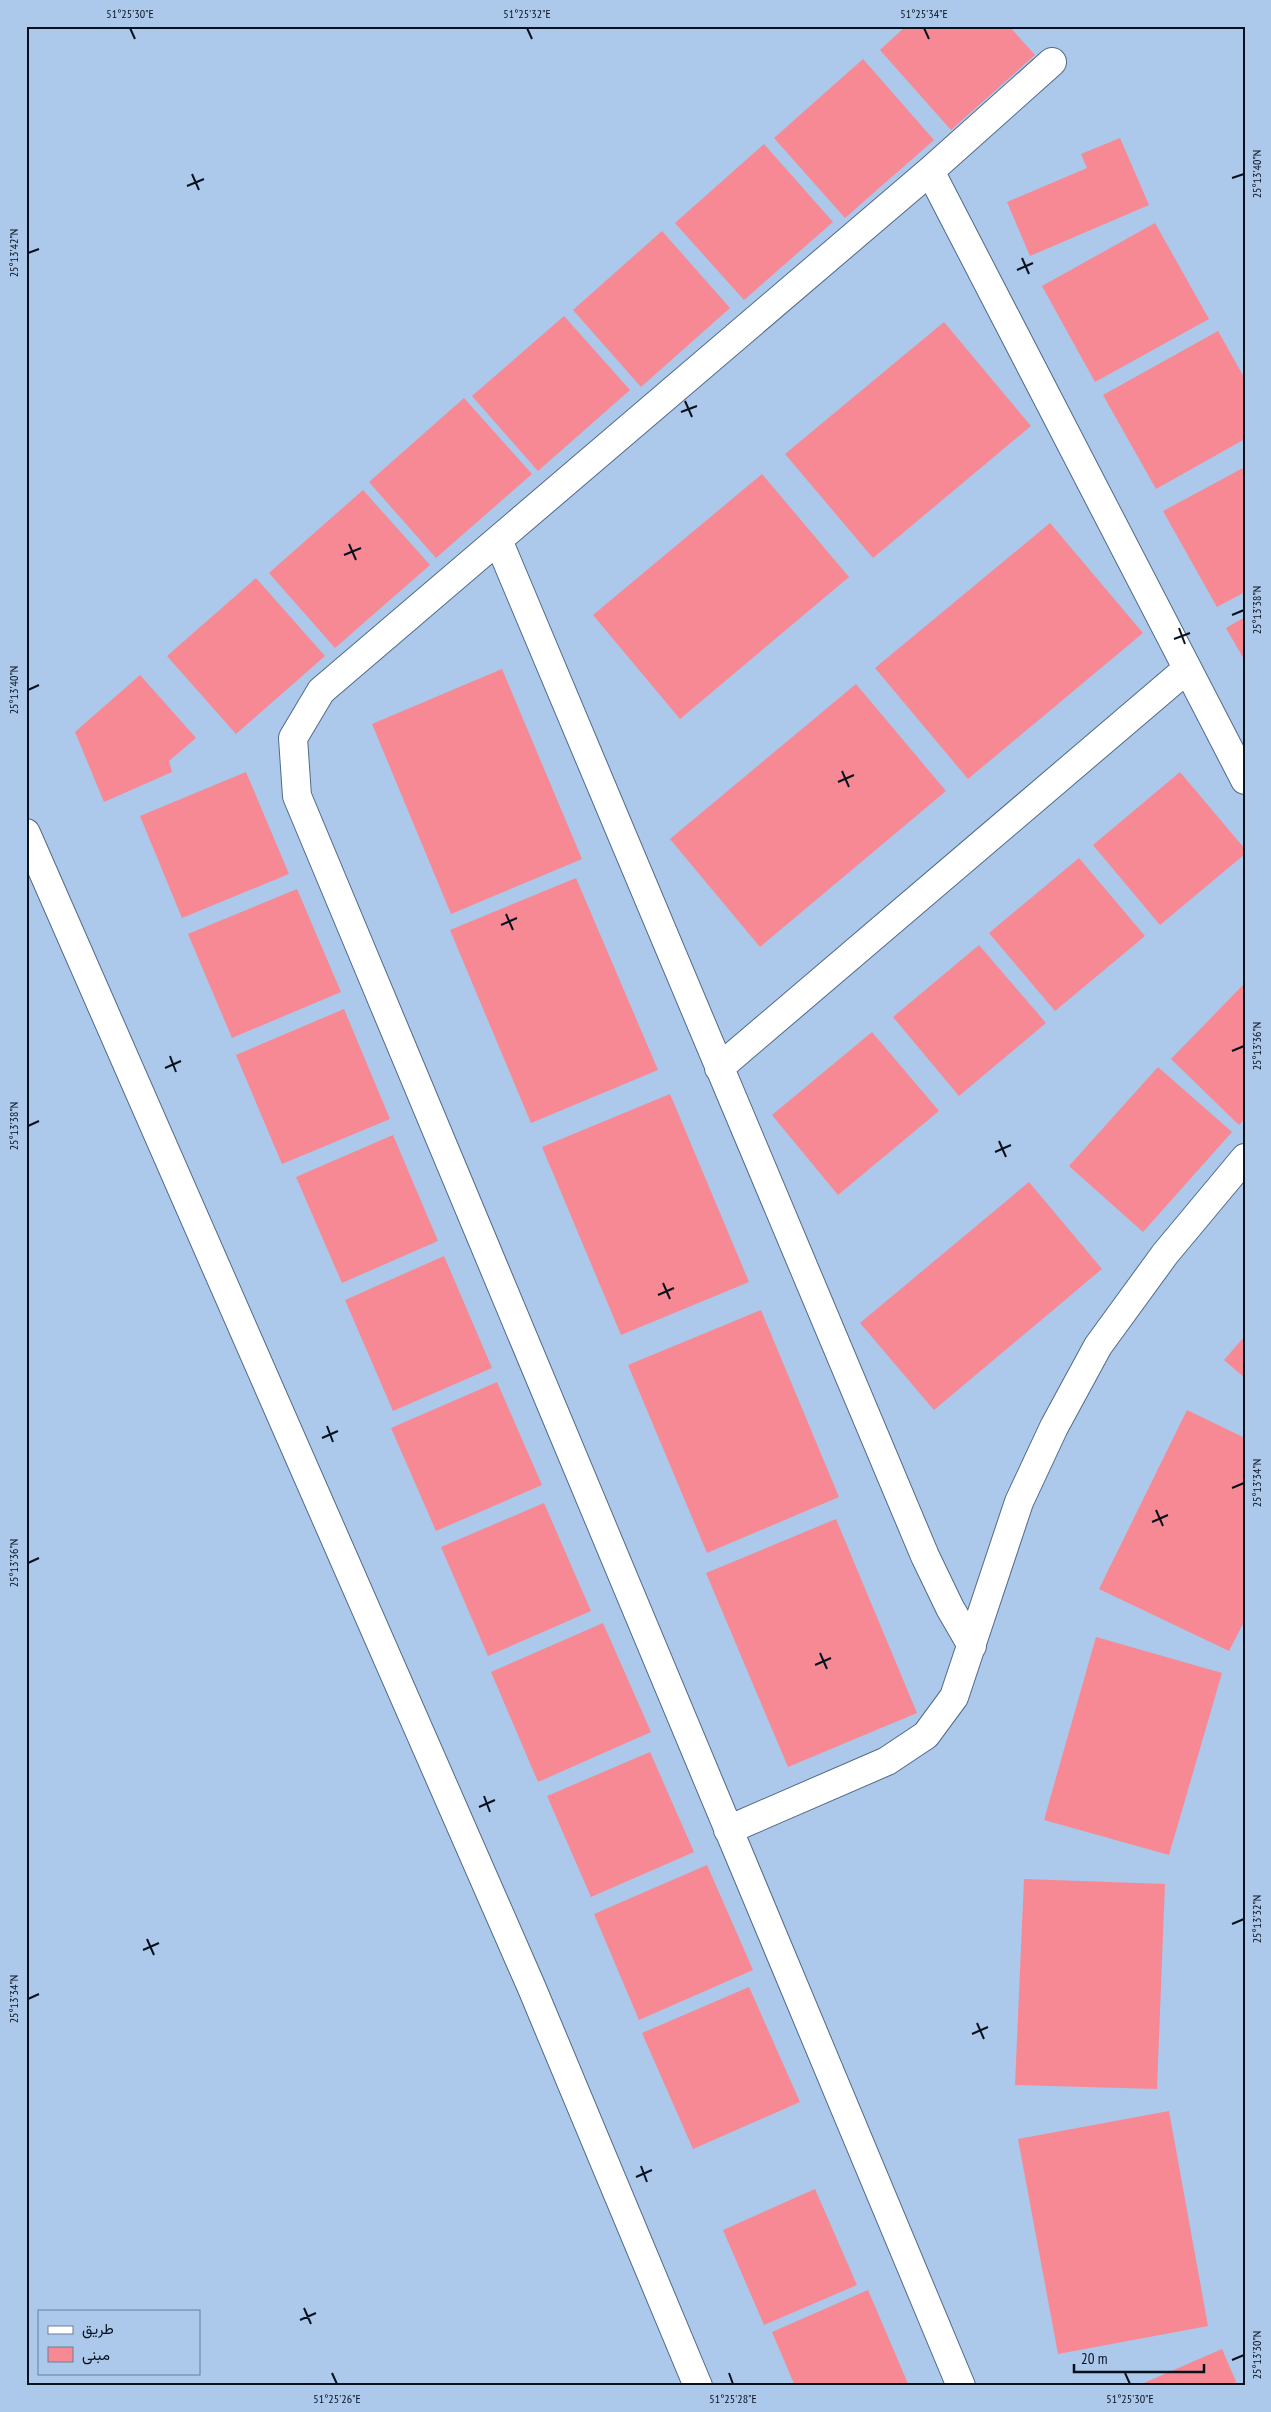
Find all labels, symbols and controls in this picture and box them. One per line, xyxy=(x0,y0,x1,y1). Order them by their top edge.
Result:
text: 51°25'30"E xyxy=(106,6,154,21)
text: 51°25'32"E xyxy=(503,6,551,21)
text: 51°25'34"E xyxy=(900,6,948,21)
text: 25°13'40"N xyxy=(1249,150,1264,198)
text: 25°13'42"N xyxy=(6,229,21,277)
text: 25°13'38"N xyxy=(1249,586,1264,634)
text: 25°13'40"N xyxy=(6,666,21,714)
text: 25°13'36"N xyxy=(1249,1022,1264,1070)
text: 25°13'38"N xyxy=(6,1102,21,1150)
text: 25°13'34"N xyxy=(1249,1459,1264,1507)
text: 25°13'36"N xyxy=(6,1539,21,1587)
text: 25°13'32"N xyxy=(1249,1895,1264,1943)
text: 25°13'34"N xyxy=(6,1975,21,2023)
legend xyxy=(38,2310,200,2374)
text: طريق xyxy=(82,2319,114,2339)
text: 25°13'30"N xyxy=(1249,2331,1264,2379)
scale bar xyxy=(1074,2342,1204,2374)
text: مبنى xyxy=(82,2345,110,2365)
text: 20 m xyxy=(1081,2349,1107,2368)
text: 51°25'26"E xyxy=(313,2391,361,2406)
text: 51°25'28"E xyxy=(709,2391,757,2406)
text: 51°25'30"E xyxy=(1106,2391,1154,2406)

